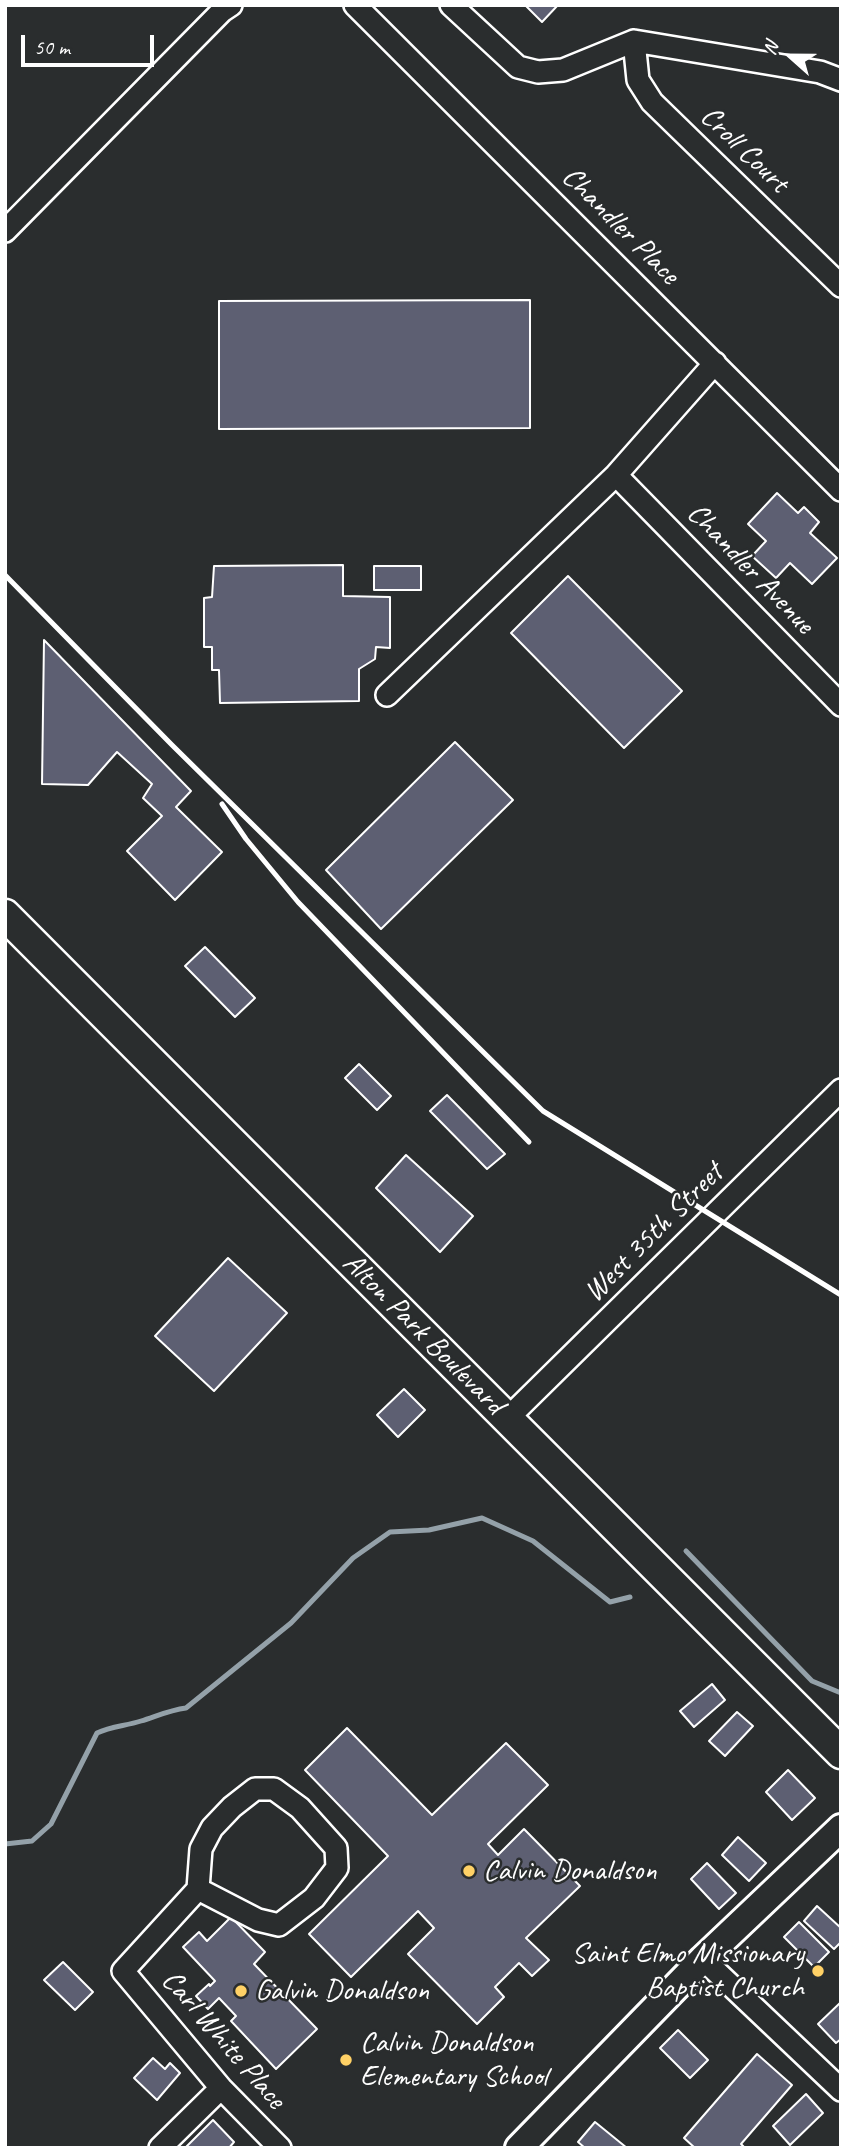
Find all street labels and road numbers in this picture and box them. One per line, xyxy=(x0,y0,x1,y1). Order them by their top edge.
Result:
street label: Croll Court xyxy=(692,99,796,201)
street label: Chandler Place xyxy=(554,160,686,292)
street label: Chandler Avenue xyxy=(679,496,821,642)
street label: West 35th Street xyxy=(577,1156,731,1310)
street label: Alton Park Boulevard xyxy=(335,1246,511,1422)
street label: Carl White Place xyxy=(153,1963,293,2117)

